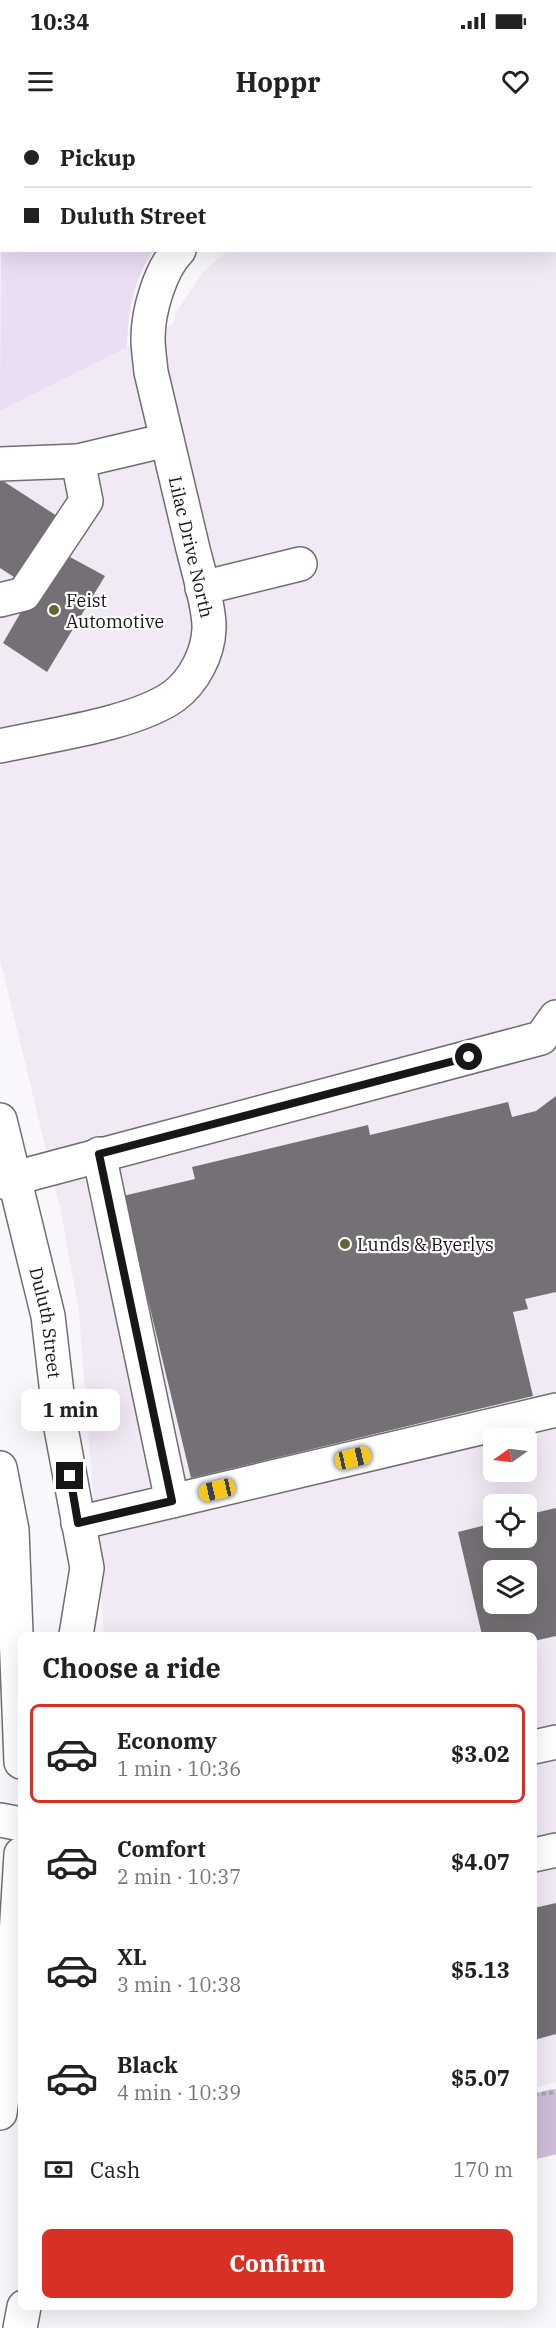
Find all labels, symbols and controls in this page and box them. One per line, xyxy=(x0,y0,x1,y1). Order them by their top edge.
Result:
text: 10:34 xyxy=(30,7,89,36)
text: Hoppr xyxy=(235,64,321,99)
icon: menu xyxy=(24,65,57,98)
icon: heart xyxy=(499,65,532,98)
text: Pickup xyxy=(60,143,136,172)
text: Duluth Street xyxy=(60,201,206,230)
street label: Lilac Drive North xyxy=(164,474,218,620)
place label: Feist Automotive xyxy=(66,589,164,633)
marker: Feist Automotive xyxy=(47,603,61,617)
route start xyxy=(455,1043,482,1070)
place label: Lunds & Byerlys xyxy=(357,1233,494,1256)
marker: Lunds & Byerlys xyxy=(338,1237,352,1251)
street label: Duluth Street xyxy=(25,1264,67,1380)
callout: 1 min xyxy=(20,1389,119,1431)
text: 1 min xyxy=(43,1396,99,1423)
north arrow xyxy=(483,1428,537,1482)
map controls xyxy=(483,1428,537,1614)
car xyxy=(333,1445,373,1471)
route end xyxy=(56,1462,83,1489)
car xyxy=(197,1477,237,1503)
button: locate xyxy=(483,1494,537,1548)
button: layers xyxy=(483,1560,537,1614)
text: Choose a ride xyxy=(42,1650,221,1685)
text: Economy xyxy=(117,1726,217,1755)
icon: car xyxy=(45,1727,99,1781)
text: $3.02 xyxy=(451,1739,510,1768)
text: 1 min · 10:36 xyxy=(117,1755,241,1782)
text: Comfort xyxy=(117,1834,206,1863)
icon: car xyxy=(45,1835,99,1889)
text: $4.07 xyxy=(451,1847,510,1876)
text: 2 min · 10:37 xyxy=(117,1863,241,1890)
text: XL xyxy=(117,1942,147,1971)
icon: car xyxy=(45,1943,99,1997)
text: $5.13 xyxy=(451,1955,510,1984)
text: 3 min · 10:38 xyxy=(117,1971,241,1998)
text: Black xyxy=(117,2050,178,2079)
icon: car xyxy=(45,2051,99,2105)
text: $5.07 xyxy=(451,2063,510,2092)
text: 4 min · 10:39 xyxy=(117,2079,241,2106)
icon: cash xyxy=(42,2153,75,2186)
text: Cash xyxy=(90,2155,141,2184)
text: 170 m xyxy=(453,2156,513,2183)
button: Confirm xyxy=(42,2229,513,2298)

